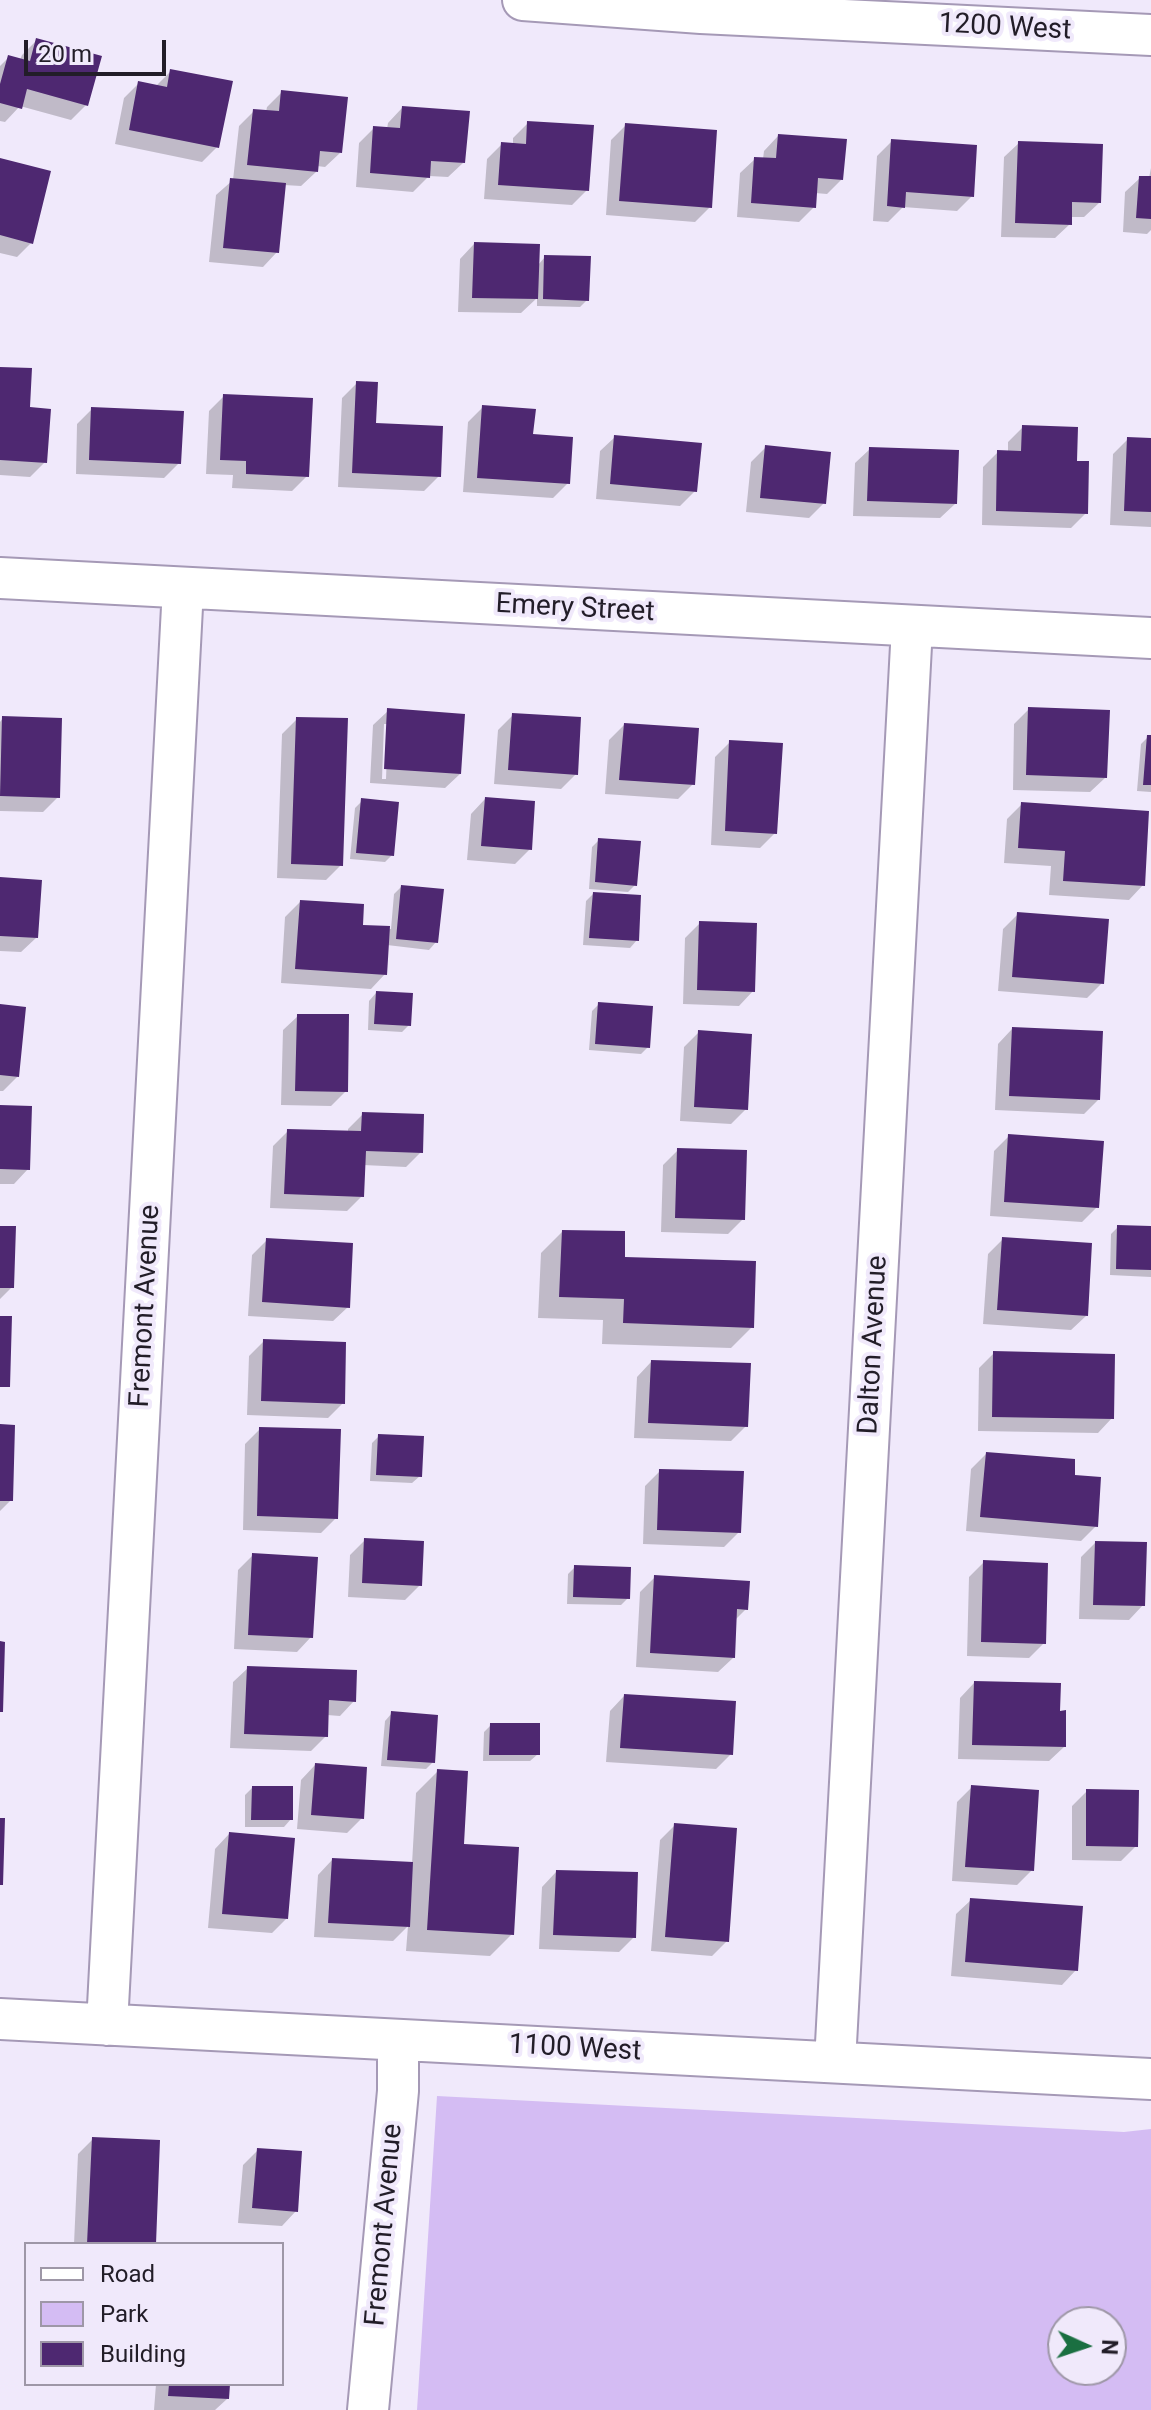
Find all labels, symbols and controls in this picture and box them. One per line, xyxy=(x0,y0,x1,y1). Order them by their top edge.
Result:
street label: 1200 West xyxy=(938,8,1072,48)
scale bar xyxy=(28,24,170,74)
text: 20 m xyxy=(38,40,92,68)
street label: Emery Street xyxy=(495,588,655,630)
street label: Fremont Avenue xyxy=(124,1204,168,1408)
street label: Dalton Avenue xyxy=(853,1255,895,1435)
street label: 1100 West xyxy=(508,2029,642,2069)
street label: Fremont Avenue xyxy=(359,2122,411,2328)
legend xyxy=(24,2242,284,2386)
text: Road xyxy=(100,2260,155,2288)
text: Park xyxy=(100,2300,148,2328)
north arrow xyxy=(1047,2306,1127,2386)
text: N xyxy=(1097,2339,1122,2356)
text: Building xyxy=(100,2340,186,2368)

